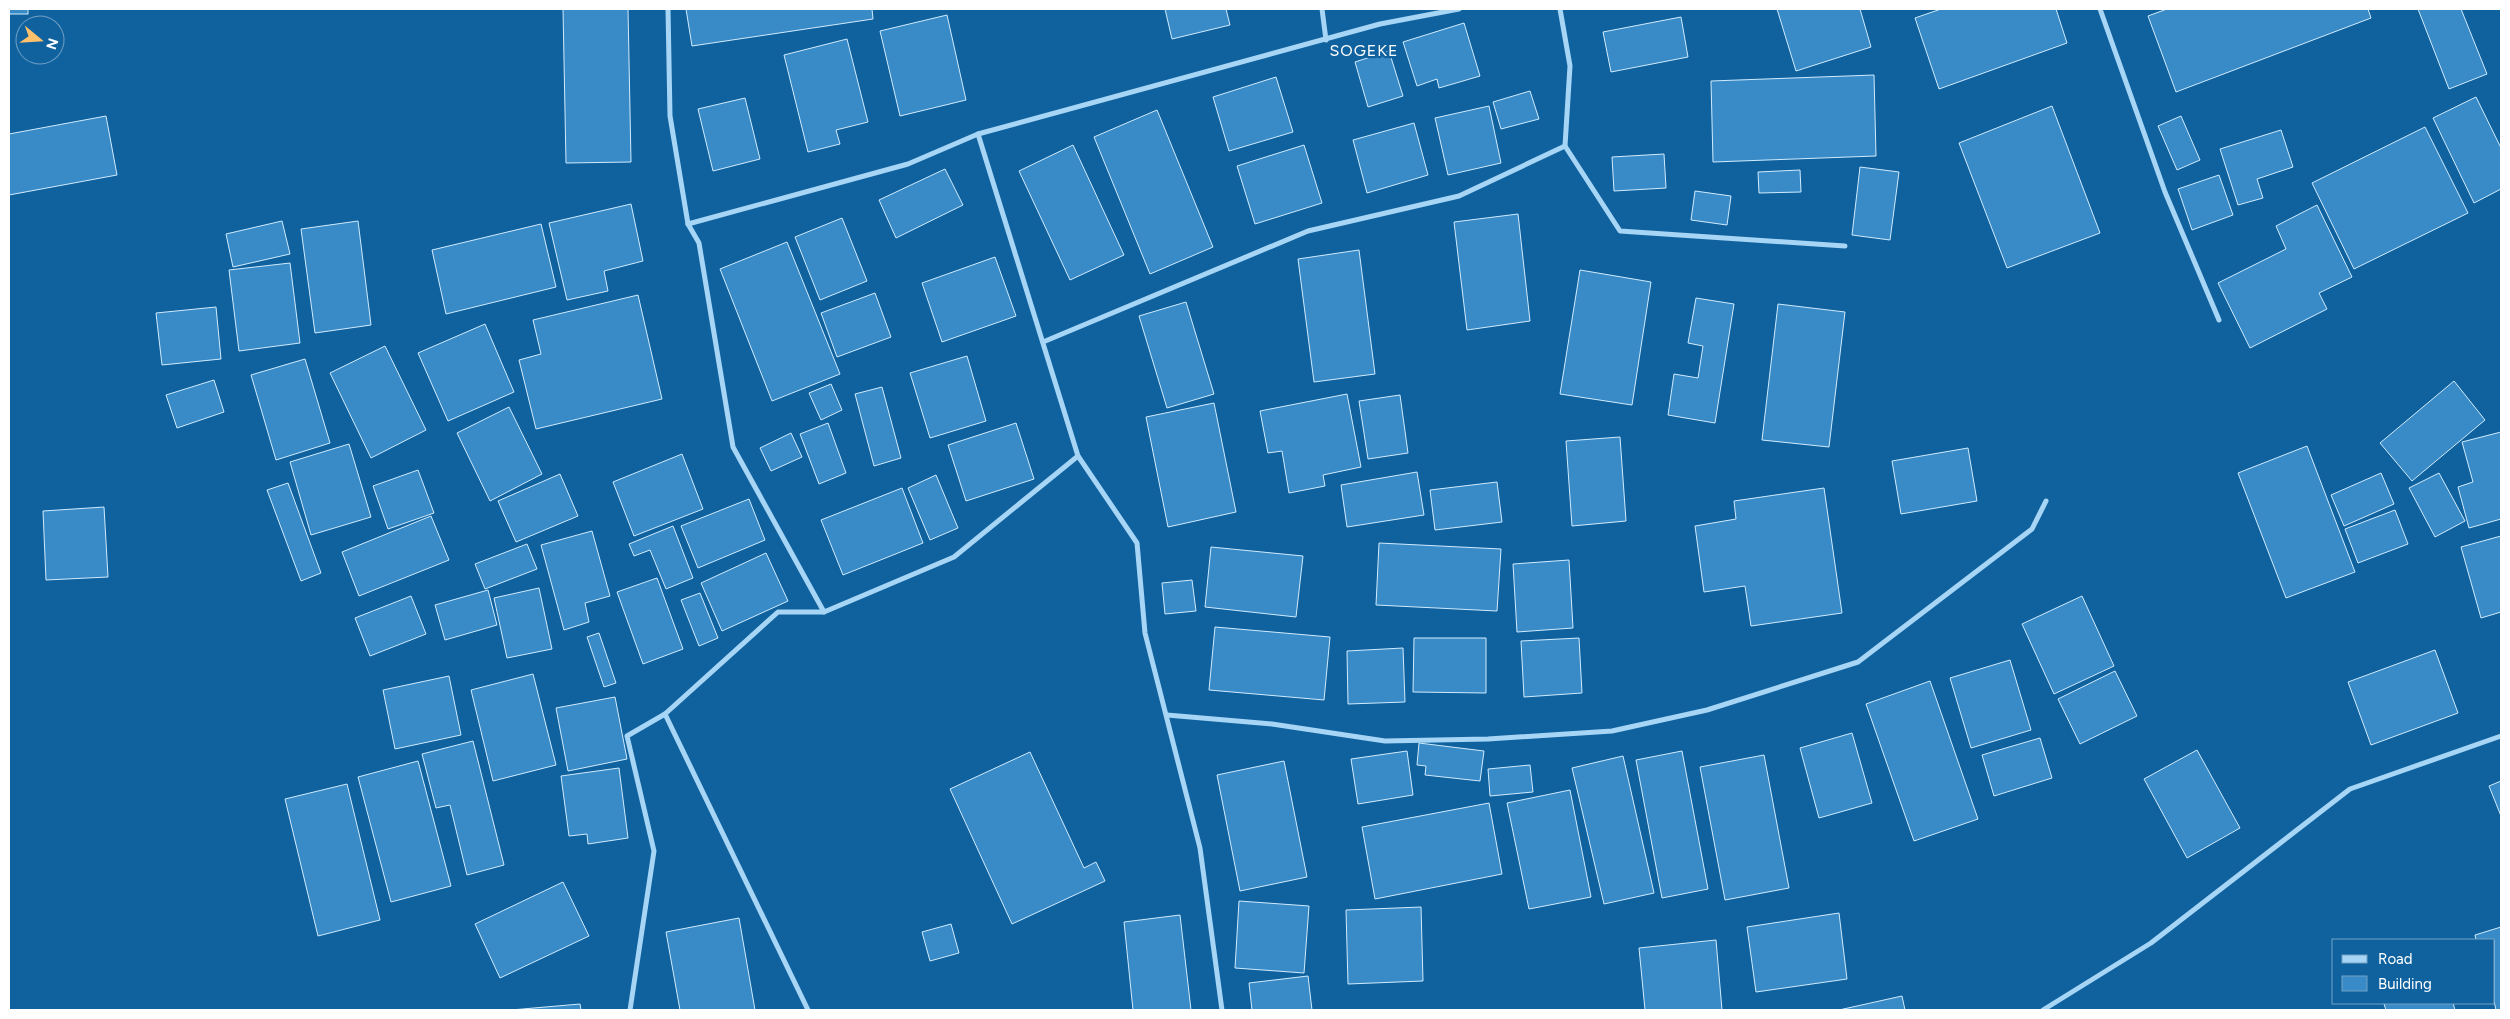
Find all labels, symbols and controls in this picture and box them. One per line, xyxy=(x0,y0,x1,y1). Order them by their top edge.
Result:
north arrow xyxy=(15,15,65,65)
text: N xyxy=(42,36,62,52)
district label: SOGEKE xyxy=(1329,41,1399,60)
legend xyxy=(2332,939,2495,1004)
text: Road xyxy=(2378,950,2413,968)
text: Building xyxy=(2378,975,2432,993)

